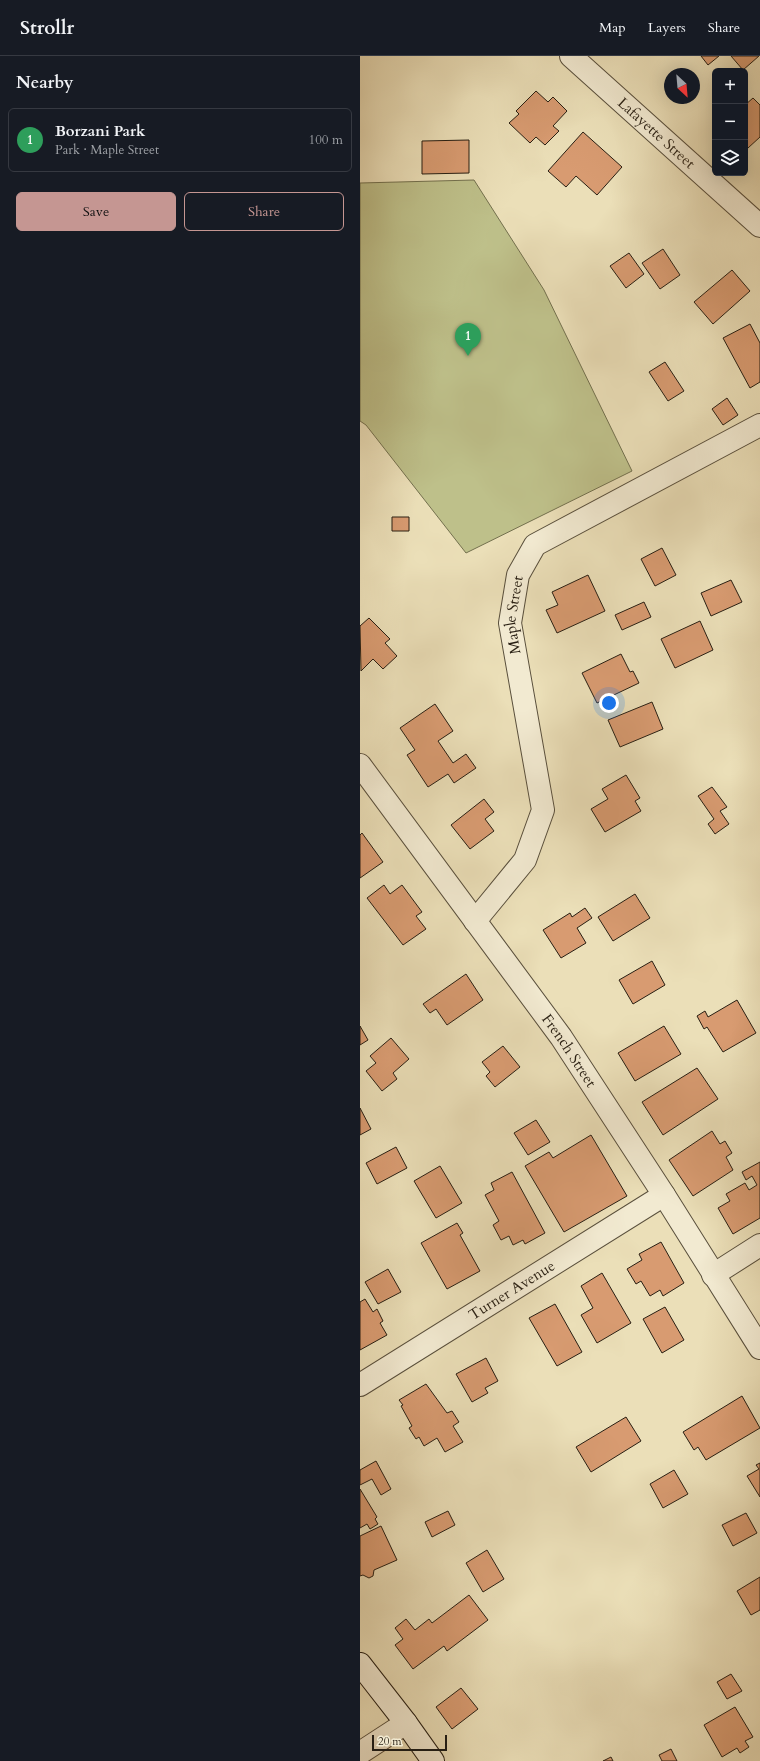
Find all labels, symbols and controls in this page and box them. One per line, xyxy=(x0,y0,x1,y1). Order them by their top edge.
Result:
text: Strollr xyxy=(20,15,74,41)
text: Map xyxy=(599,18,626,37)
text: Layers xyxy=(648,18,686,37)
text: Share xyxy=(708,18,740,37)
north arrow xyxy=(664,68,700,104)
map controls xyxy=(712,68,748,176)
button: + xyxy=(712,68,748,104)
text: Nearby xyxy=(16,71,73,94)
street label: Lafayette Street xyxy=(613,93,700,173)
button: − xyxy=(712,104,748,140)
text: Borzani Park xyxy=(55,121,145,141)
text: 1 xyxy=(27,131,33,149)
text: 100 m xyxy=(309,131,343,149)
button: layers xyxy=(712,140,748,176)
text: Park · Maple Street xyxy=(55,141,159,159)
button: Save xyxy=(16,192,176,231)
button: Share xyxy=(184,192,344,231)
pin: 1 xyxy=(455,323,481,356)
street label: Maple Street xyxy=(500,574,528,656)
your location xyxy=(599,693,619,713)
street label: French Street xyxy=(537,1010,601,1091)
street label: Turner Avenue xyxy=(465,1256,559,1325)
scale bar xyxy=(372,1733,447,1752)
text: 20 m xyxy=(378,1734,402,1749)

